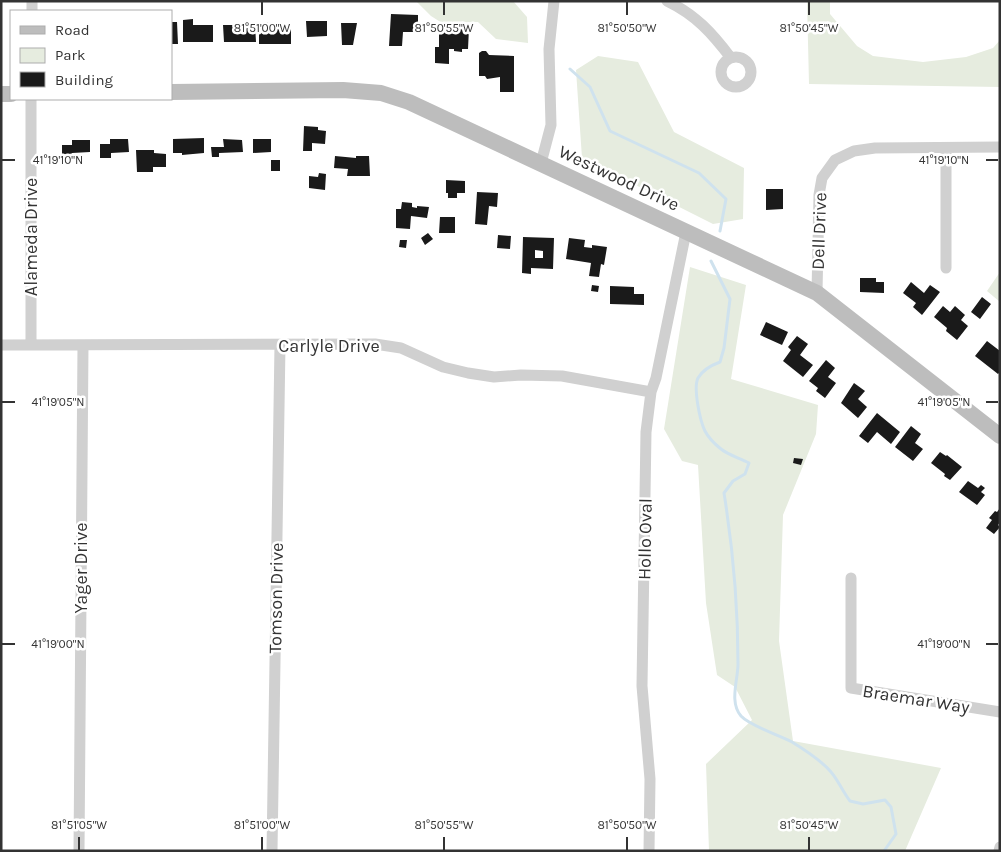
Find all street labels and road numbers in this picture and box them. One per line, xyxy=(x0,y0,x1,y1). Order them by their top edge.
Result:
street label: Westwood Drive xyxy=(555,140,683,216)
street label: Alameda Drive xyxy=(20,178,42,296)
street label: Dell Drive xyxy=(807,192,831,270)
street label: Carlyle Drive xyxy=(278,335,380,357)
street label: Hollo Oval xyxy=(633,498,657,580)
street label: Yager Drive xyxy=(70,523,92,613)
street label: Tomson Drive xyxy=(264,542,288,654)
street label: Braemar Way xyxy=(861,680,972,718)

